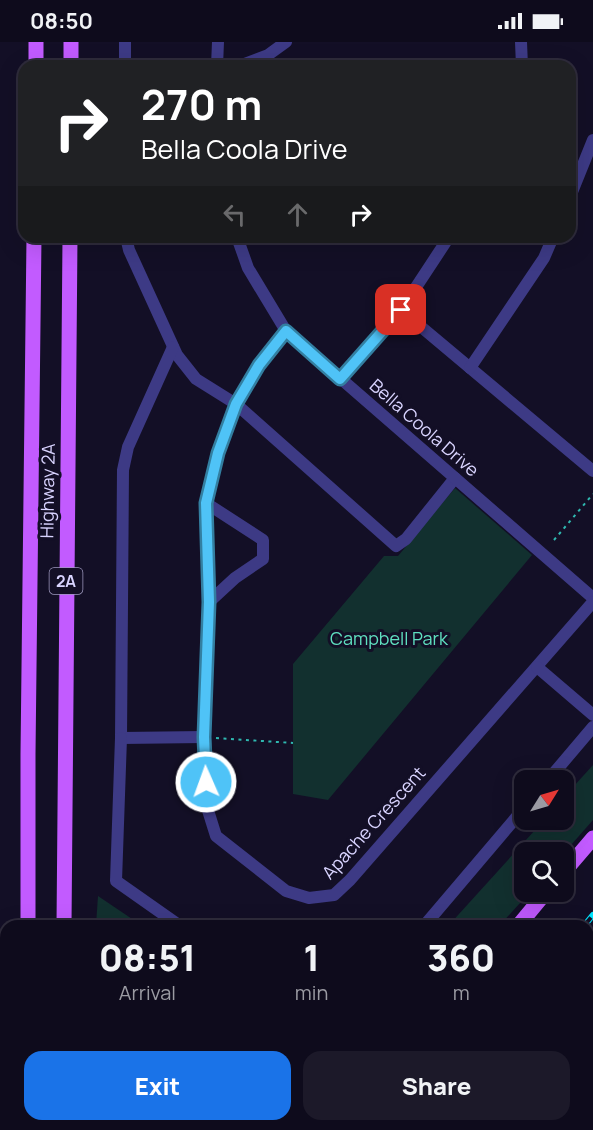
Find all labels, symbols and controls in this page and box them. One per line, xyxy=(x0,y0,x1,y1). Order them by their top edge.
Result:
text: 08:50 xyxy=(30,6,93,36)
text: 270 m xyxy=(141,75,262,133)
icon: right xyxy=(42,84,120,162)
text: Bella Coola Drive xyxy=(141,130,347,167)
icon: left xyxy=(218,198,251,231)
icon: ahead xyxy=(281,198,314,231)
icon: right xyxy=(344,198,377,231)
pin xyxy=(375,284,426,335)
icon: arrive xyxy=(384,293,417,326)
street label: Bella Coola Drive xyxy=(365,373,484,481)
street label: Highway 2A xyxy=(34,443,60,539)
road number: 2A xyxy=(50,568,82,594)
park label: Campbell Park xyxy=(330,626,449,650)
position arrow xyxy=(174,750,238,814)
street label: Apache Crescent xyxy=(316,761,430,884)
north arrow xyxy=(514,770,574,830)
map controls xyxy=(514,770,574,902)
button: search xyxy=(514,842,574,902)
text: 08:51 xyxy=(99,933,196,982)
text: 1 xyxy=(303,933,320,982)
text: 360 xyxy=(427,933,495,982)
text: Arrival xyxy=(119,979,176,1006)
text: min xyxy=(295,979,328,1006)
text: m xyxy=(453,979,470,1006)
button: Exit xyxy=(24,1051,291,1120)
button: Share xyxy=(303,1051,570,1120)

